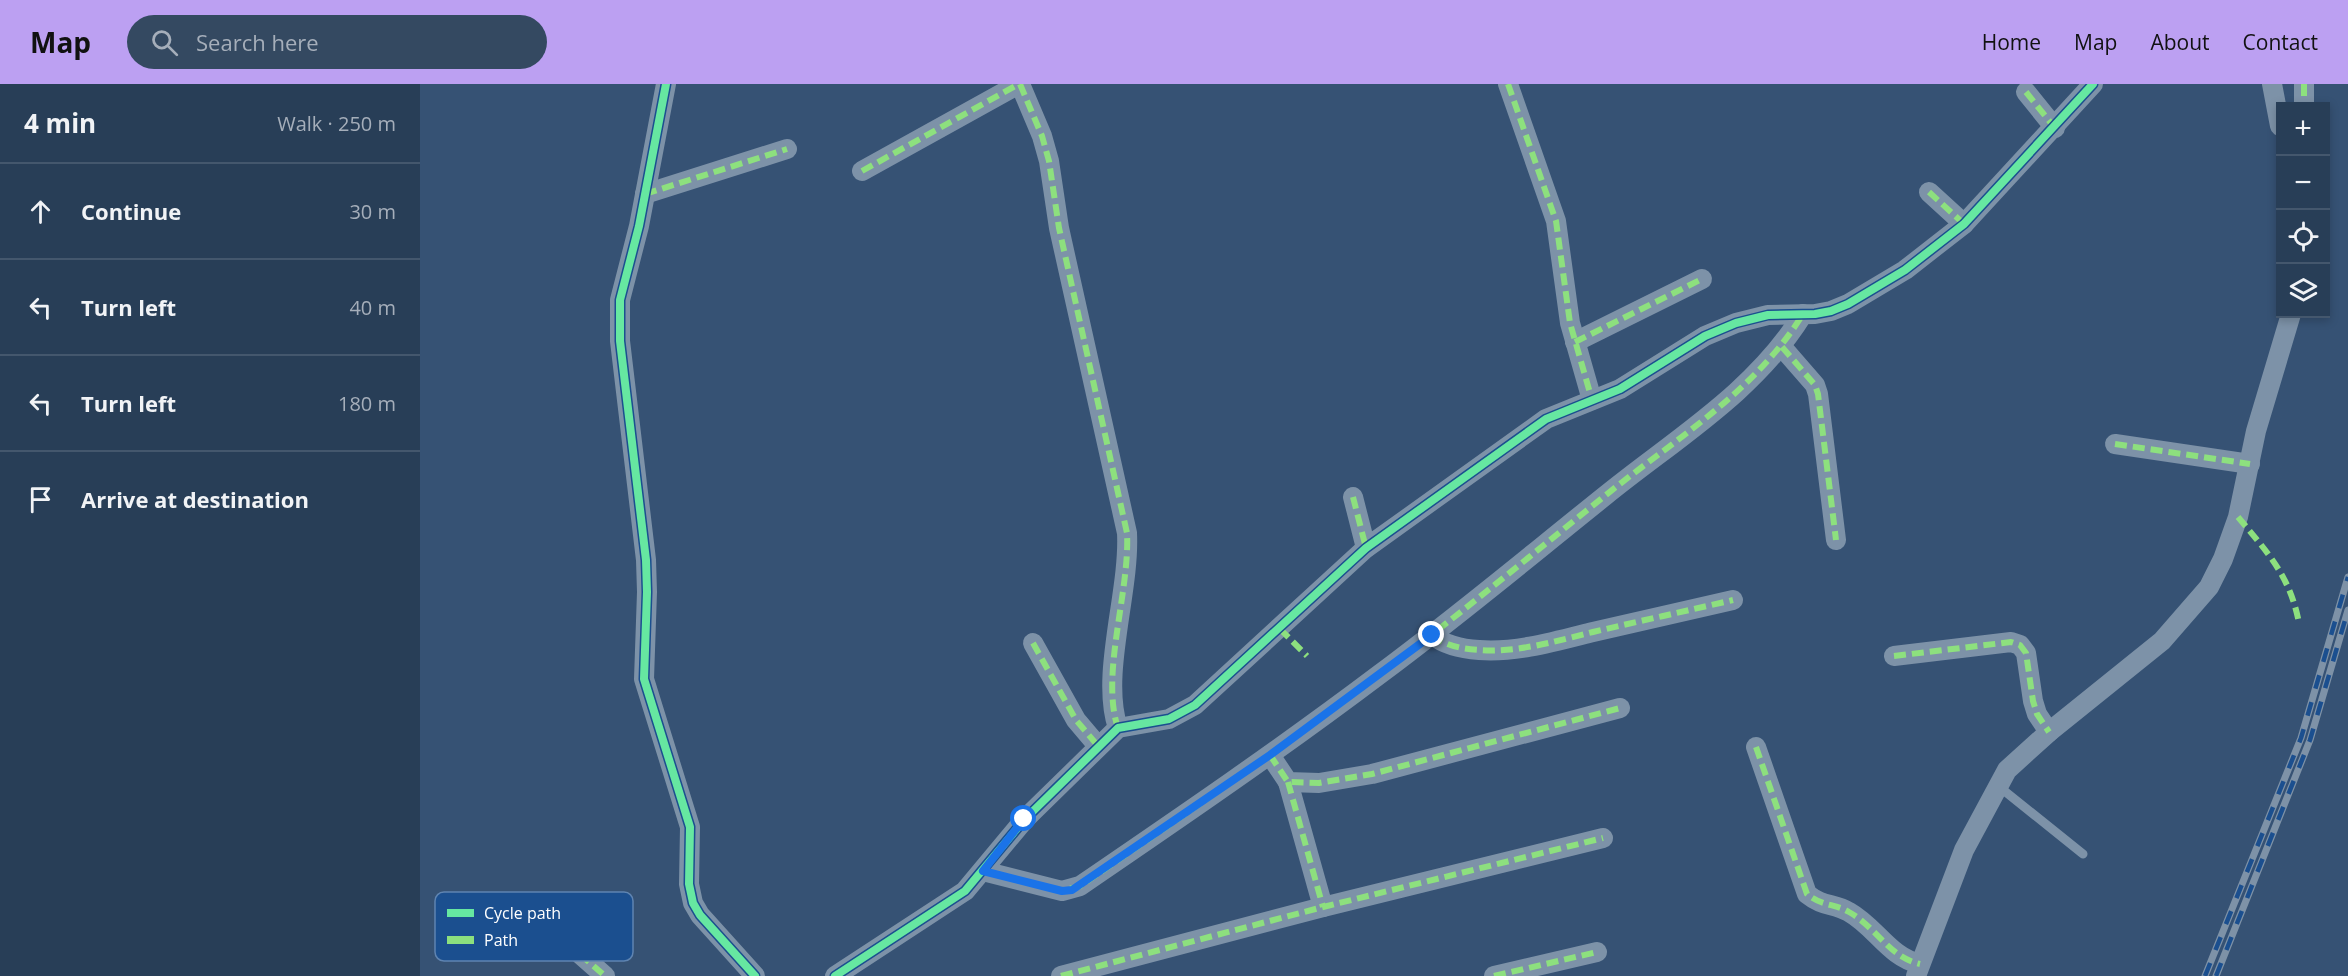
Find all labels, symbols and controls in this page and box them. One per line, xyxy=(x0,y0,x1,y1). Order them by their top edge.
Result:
search box xyxy=(127,15,547,69)
text: Map xyxy=(30,23,91,61)
icon: search xyxy=(148,26,181,59)
text: Search here xyxy=(196,27,319,57)
text: Home xyxy=(1982,28,2041,56)
text: Map xyxy=(2074,28,2117,56)
text: About xyxy=(2150,28,2210,56)
text: Contact xyxy=(2243,28,2318,56)
map controls xyxy=(2276,102,2330,318)
button: + xyxy=(2276,102,2330,156)
text: 4 min xyxy=(24,105,96,141)
text: Walk · 250 m xyxy=(277,110,396,137)
button: − xyxy=(2276,156,2330,210)
icon: ahead xyxy=(24,195,57,228)
text: Continue xyxy=(81,196,181,226)
text: 30 m xyxy=(349,198,396,225)
button: locate xyxy=(2276,210,2330,264)
button: layers xyxy=(2276,264,2330,318)
icon: left xyxy=(24,291,57,324)
text: Turn left xyxy=(81,292,176,322)
text: 40 m xyxy=(349,294,396,321)
icon: left xyxy=(24,387,57,420)
text: Turn left xyxy=(81,388,176,418)
text: 180 m xyxy=(338,390,396,417)
icon: arrive xyxy=(24,483,57,516)
text: Arrive at destination xyxy=(81,484,309,514)
route end xyxy=(1418,621,1444,647)
route start xyxy=(1010,805,1036,831)
legend xyxy=(435,892,633,961)
text: Cycle path xyxy=(484,902,561,924)
text: Path xyxy=(484,929,518,951)

